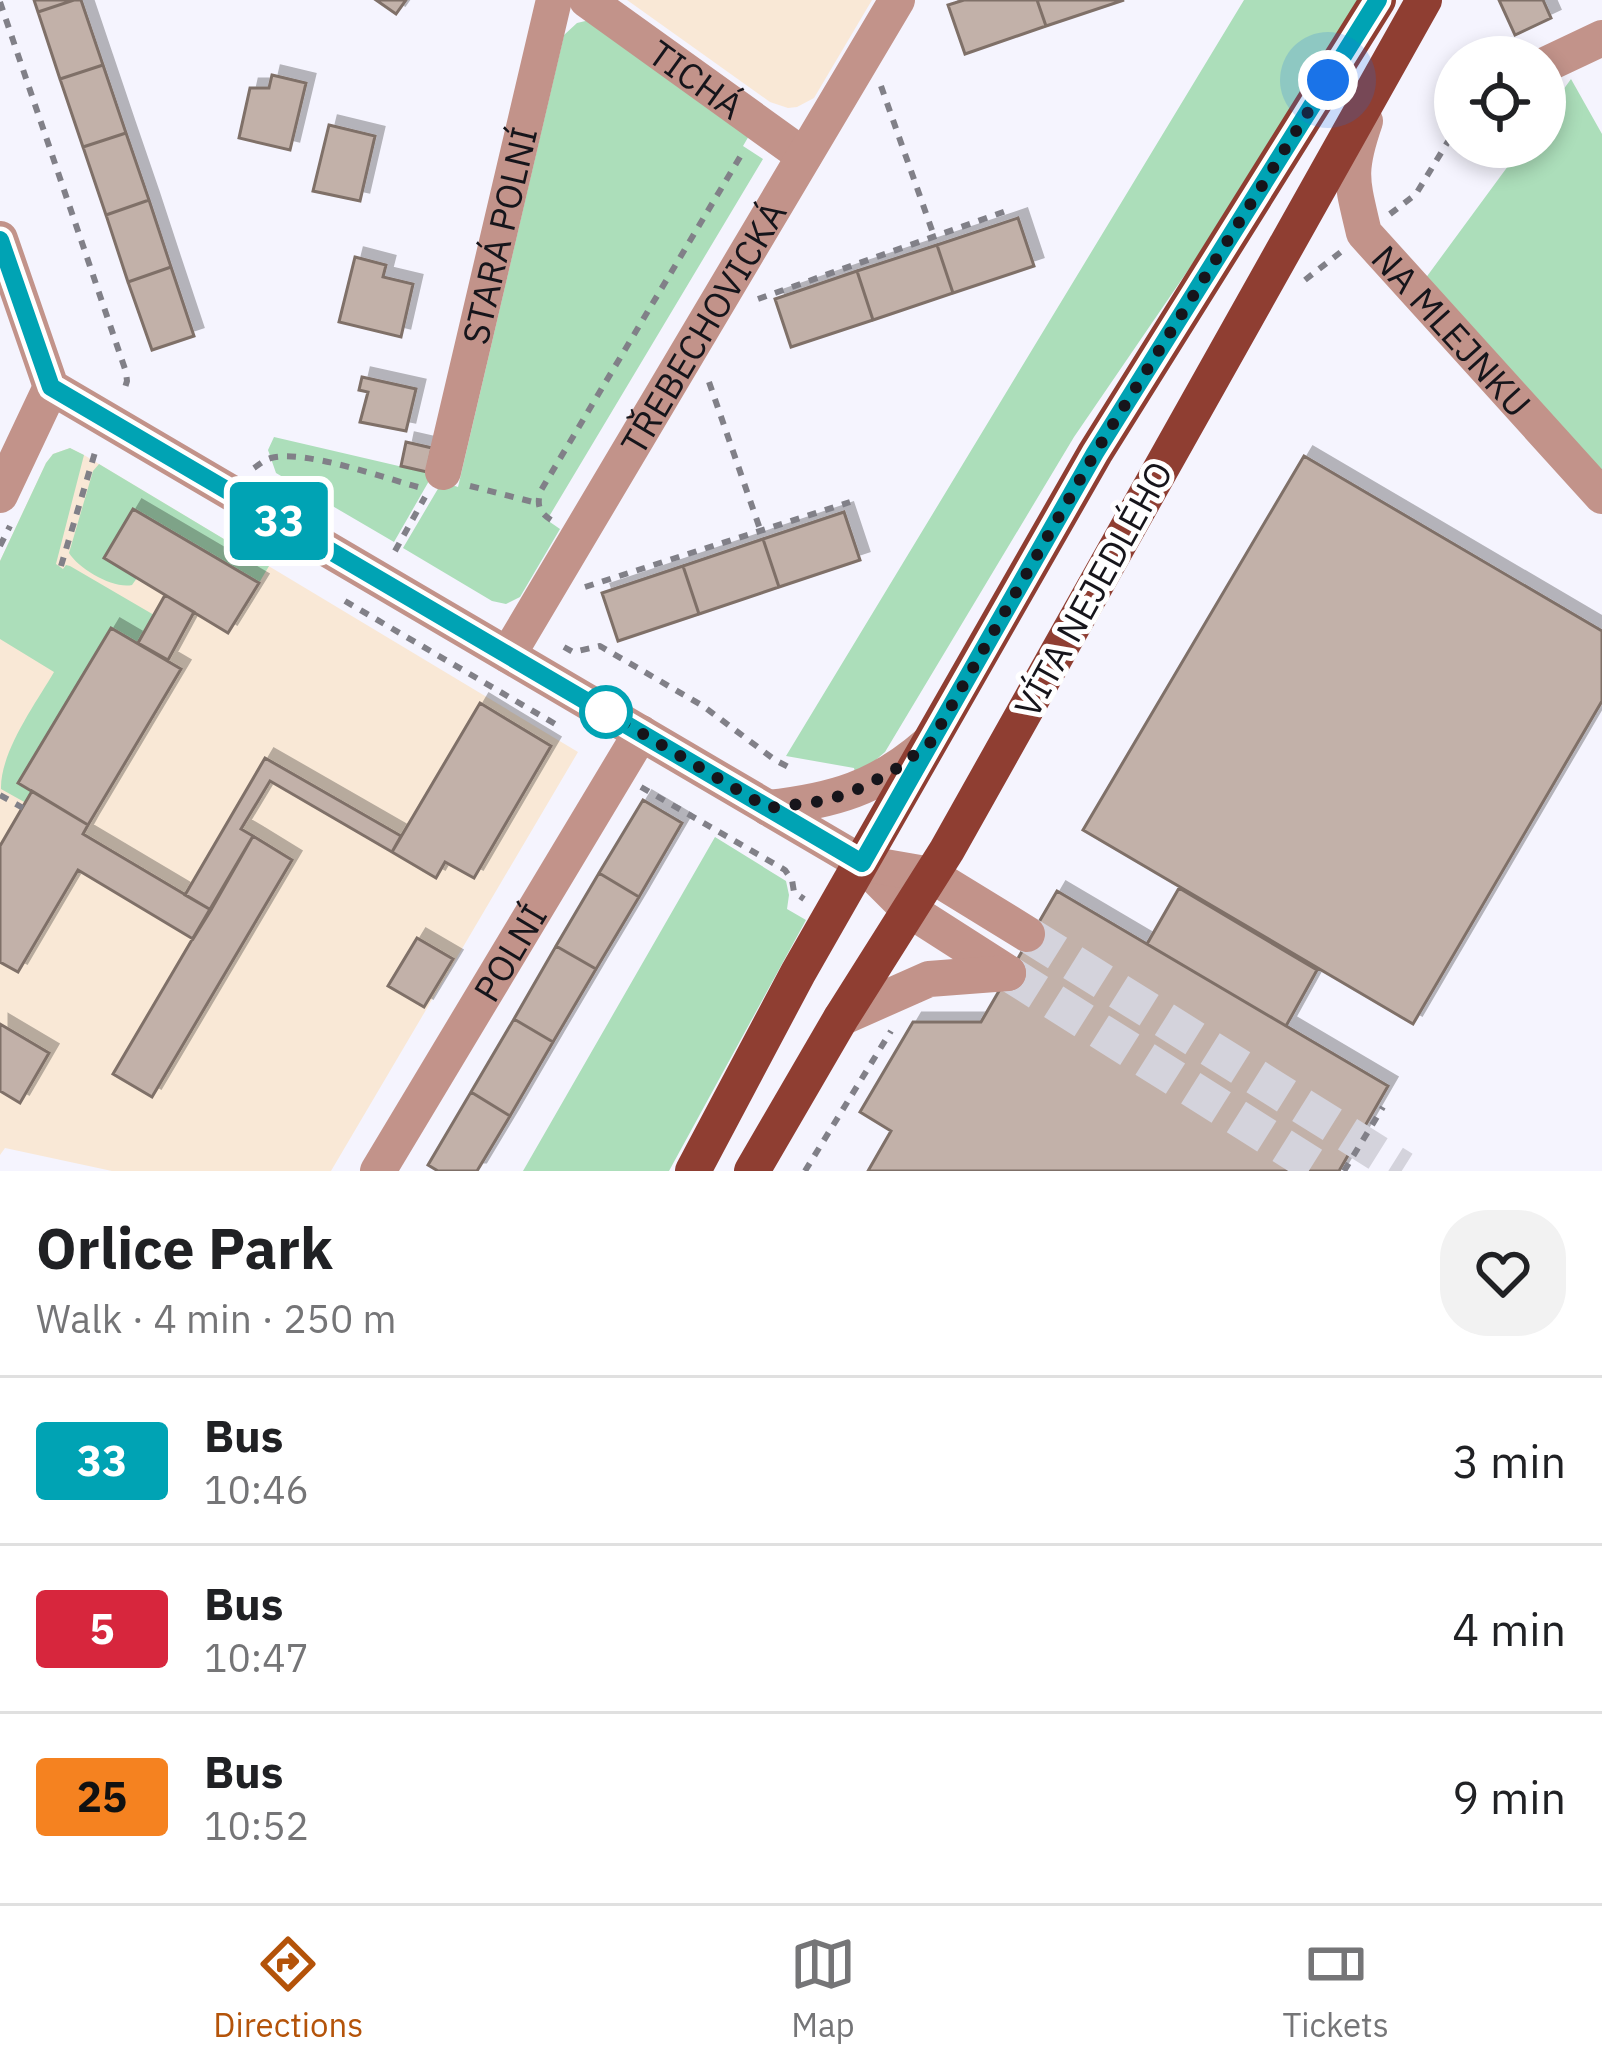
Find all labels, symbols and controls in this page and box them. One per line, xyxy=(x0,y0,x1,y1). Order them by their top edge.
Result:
street label: TICHÁ xyxy=(640,29,753,129)
map controls xyxy=(1434,36,1566,168)
button: locate xyxy=(1434,36,1566,168)
your location xyxy=(1298,50,1358,110)
street label: STARÁ POLNÍ xyxy=(450,122,547,349)
street label: TŘEBECHOVICKÁ xyxy=(609,192,796,463)
street label: NA MLEJNKU xyxy=(1362,235,1542,426)
street label: VÍTA NEJEDLÉHO xyxy=(1003,453,1183,725)
line badge: 33 xyxy=(225,482,333,560)
text: 33 xyxy=(254,493,304,548)
unlabelled marker xyxy=(581,687,631,737)
street label: POLNÍ xyxy=(462,895,557,1010)
button: heart xyxy=(1440,1210,1566,1336)
text: Orlice Park xyxy=(36,1211,333,1285)
text: Walk · 4 min · 250 m xyxy=(36,1293,397,1344)
text: Bus xyxy=(204,1406,284,1464)
text: 3 min xyxy=(1452,1432,1566,1490)
text: 33 xyxy=(77,1433,127,1488)
text: 10:46 xyxy=(204,1464,309,1515)
text: Bus xyxy=(204,1574,284,1632)
text: 4 min xyxy=(1452,1600,1566,1658)
text: 5 xyxy=(89,1601,115,1656)
text: 10:47 xyxy=(204,1632,309,1683)
text: Bus xyxy=(204,1742,284,1800)
text: 9 min xyxy=(1452,1768,1566,1826)
text: 25 xyxy=(77,1769,127,1824)
text: 10:52 xyxy=(204,1800,309,1851)
tab: Directions xyxy=(213,1931,363,2046)
tab: Map xyxy=(790,1931,856,2046)
tab: Tickets xyxy=(1282,1931,1389,2046)

